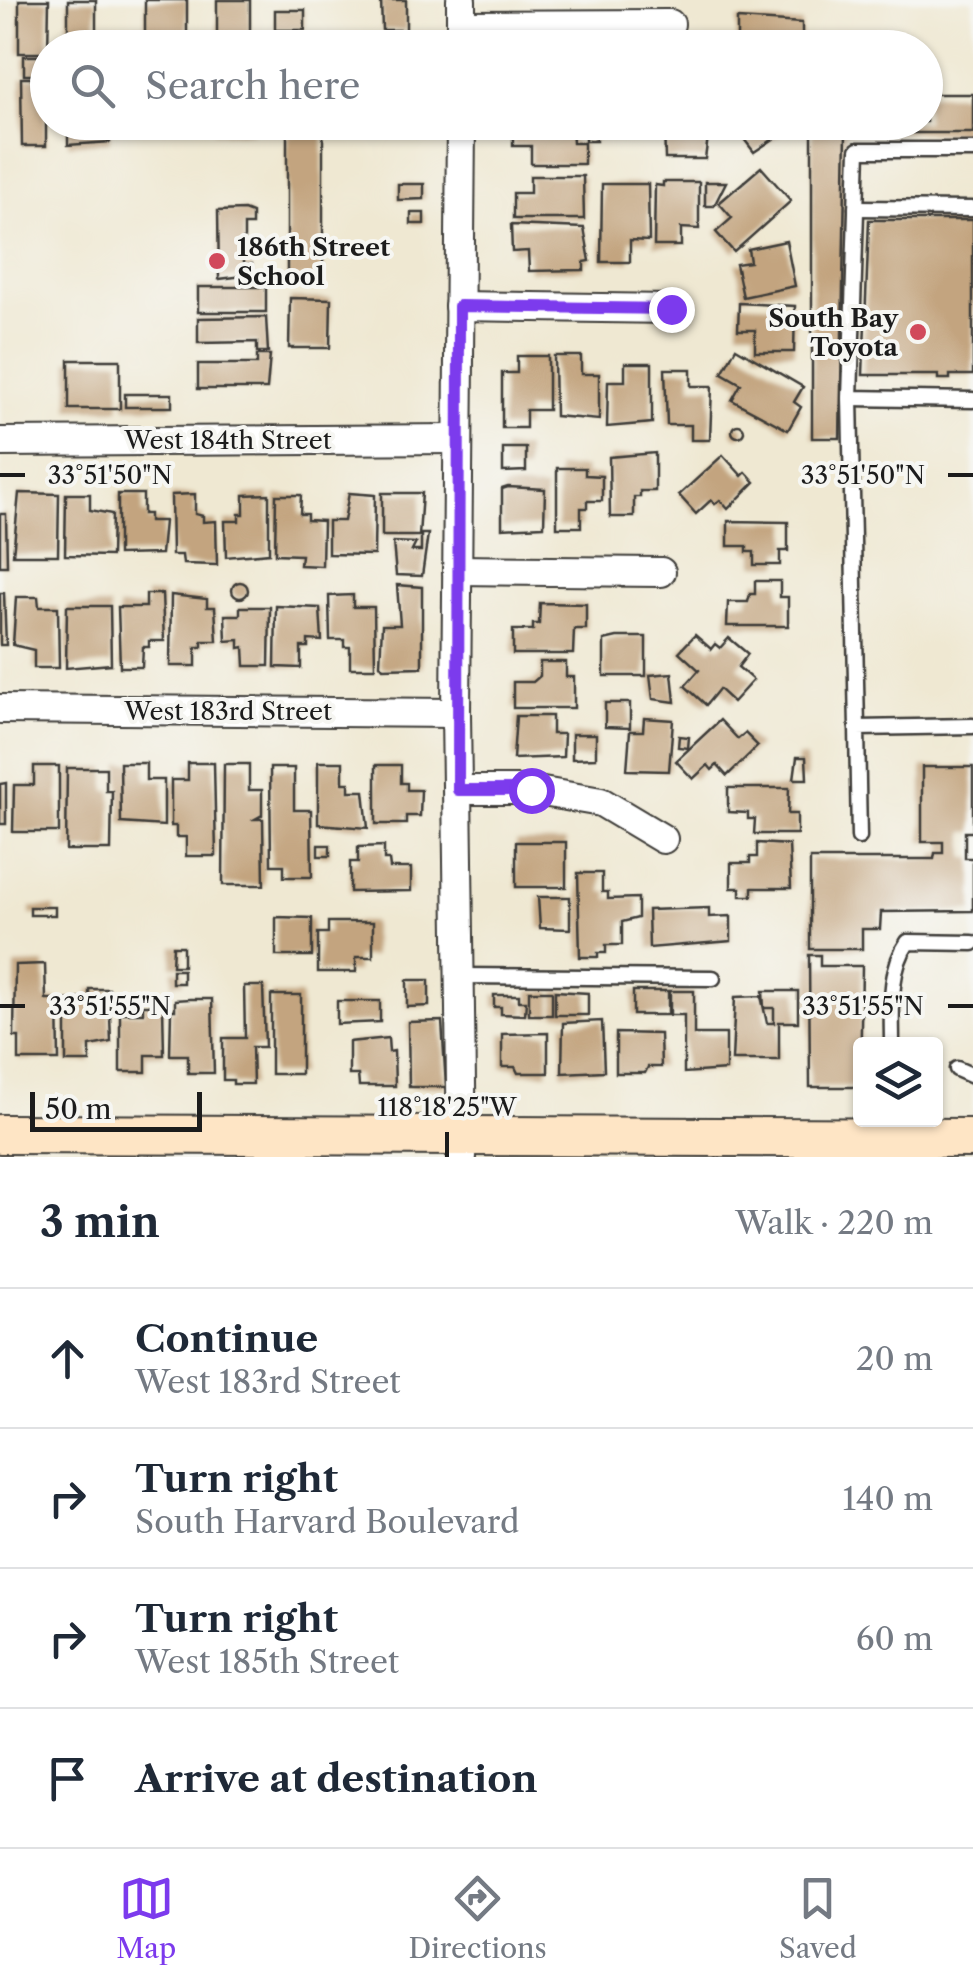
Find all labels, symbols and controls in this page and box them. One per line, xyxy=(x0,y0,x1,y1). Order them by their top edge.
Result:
search box xyxy=(30,30,943,140)
icon: search xyxy=(65,58,120,113)
text: Search here xyxy=(145,62,360,109)
place label: 186th Street School xyxy=(237,232,390,292)
marker: 186th Street School xyxy=(206,250,228,272)
route end xyxy=(649,287,695,333)
place label: South Bay Toyota xyxy=(768,303,899,363)
marker: South Bay Toyota xyxy=(907,321,929,343)
street label: West 184th Street xyxy=(123,425,332,456)
text: 33°51'50"N xyxy=(48,460,172,491)
text: 33°51'50"N xyxy=(801,460,925,491)
street label: West 183rd Street xyxy=(123,696,332,727)
route start xyxy=(509,768,555,814)
text: 33°51'55"N xyxy=(49,991,171,1022)
text: 33°51'55"N xyxy=(802,991,924,1022)
map controls xyxy=(853,1037,943,1127)
button: layers xyxy=(853,1037,943,1127)
scale bar xyxy=(30,1087,202,1132)
text: 50 m xyxy=(45,1092,112,1126)
text: 118°18'25"W xyxy=(377,1092,517,1123)
text: 3 min xyxy=(40,1196,160,1248)
text: Walk · 220 m xyxy=(735,1203,933,1242)
text: Continue xyxy=(135,1315,318,1362)
icon: ahead xyxy=(40,1331,95,1386)
text: 20 m xyxy=(856,1339,933,1378)
text: West 183rd Street xyxy=(135,1362,401,1401)
text: Turn right xyxy=(135,1455,338,1502)
icon: right xyxy=(40,1471,95,1526)
text: 140 m xyxy=(842,1479,933,1518)
text: South Harvard Boulevard xyxy=(135,1502,520,1541)
text: Turn right xyxy=(135,1595,338,1642)
icon: right xyxy=(40,1611,95,1666)
text: 60 m xyxy=(856,1619,933,1658)
text: West 185th Street xyxy=(135,1642,399,1681)
icon: arrive xyxy=(40,1751,95,1806)
text: Arrive at destination xyxy=(135,1755,538,1802)
tab: Map xyxy=(116,1871,176,1965)
tab: Directions xyxy=(408,1871,547,1965)
tab: Saved xyxy=(779,1871,857,1965)

